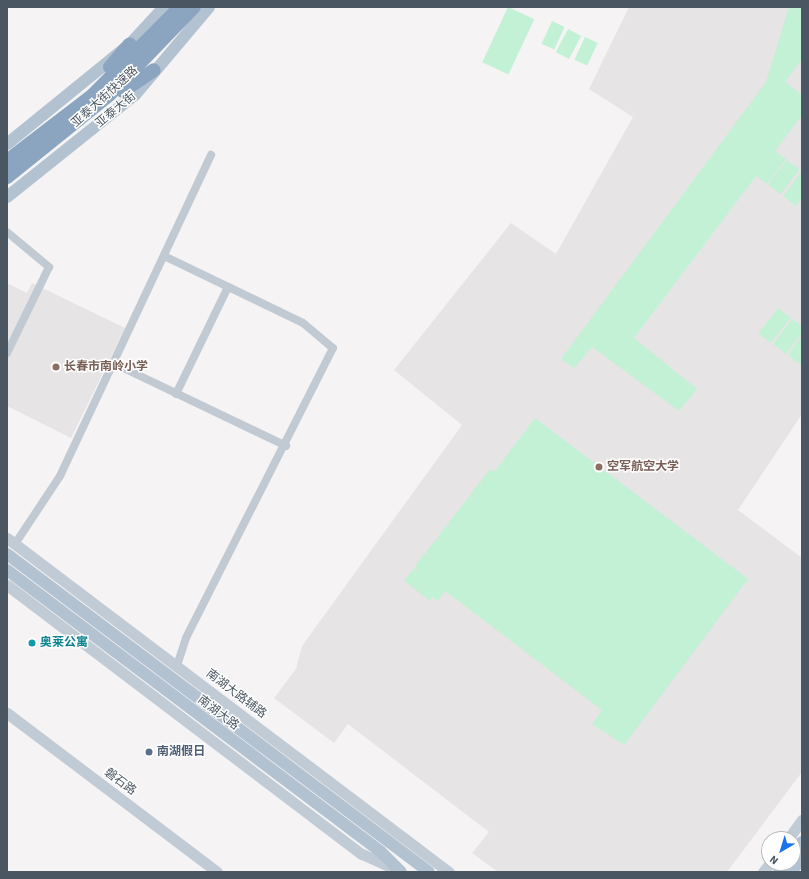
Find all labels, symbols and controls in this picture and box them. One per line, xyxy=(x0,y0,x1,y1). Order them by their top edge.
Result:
street label: 亚泰大街快速路 xyxy=(69,64,141,130)
street label: 亚泰大街 xyxy=(93,89,139,131)
place label: 长春市南岭小学 xyxy=(64,360,148,374)
marker: 长春市南岭小学 xyxy=(51,362,61,372)
place label: 空军航空大学 xyxy=(607,460,679,474)
marker: 空军航空大学 xyxy=(594,462,604,472)
place label: 奥莱公寓 xyxy=(40,636,88,650)
marker: 奥莱公寓 xyxy=(27,638,37,648)
street label: 南湖大路辅路 xyxy=(203,667,269,721)
street label: 南湖大路 xyxy=(194,693,242,733)
place label: 南湖假日 xyxy=(157,745,205,759)
marker: 南湖假日 xyxy=(144,747,154,757)
street label: 磐石路 xyxy=(101,765,139,799)
north arrow xyxy=(761,831,801,871)
text: N xyxy=(766,852,781,868)

